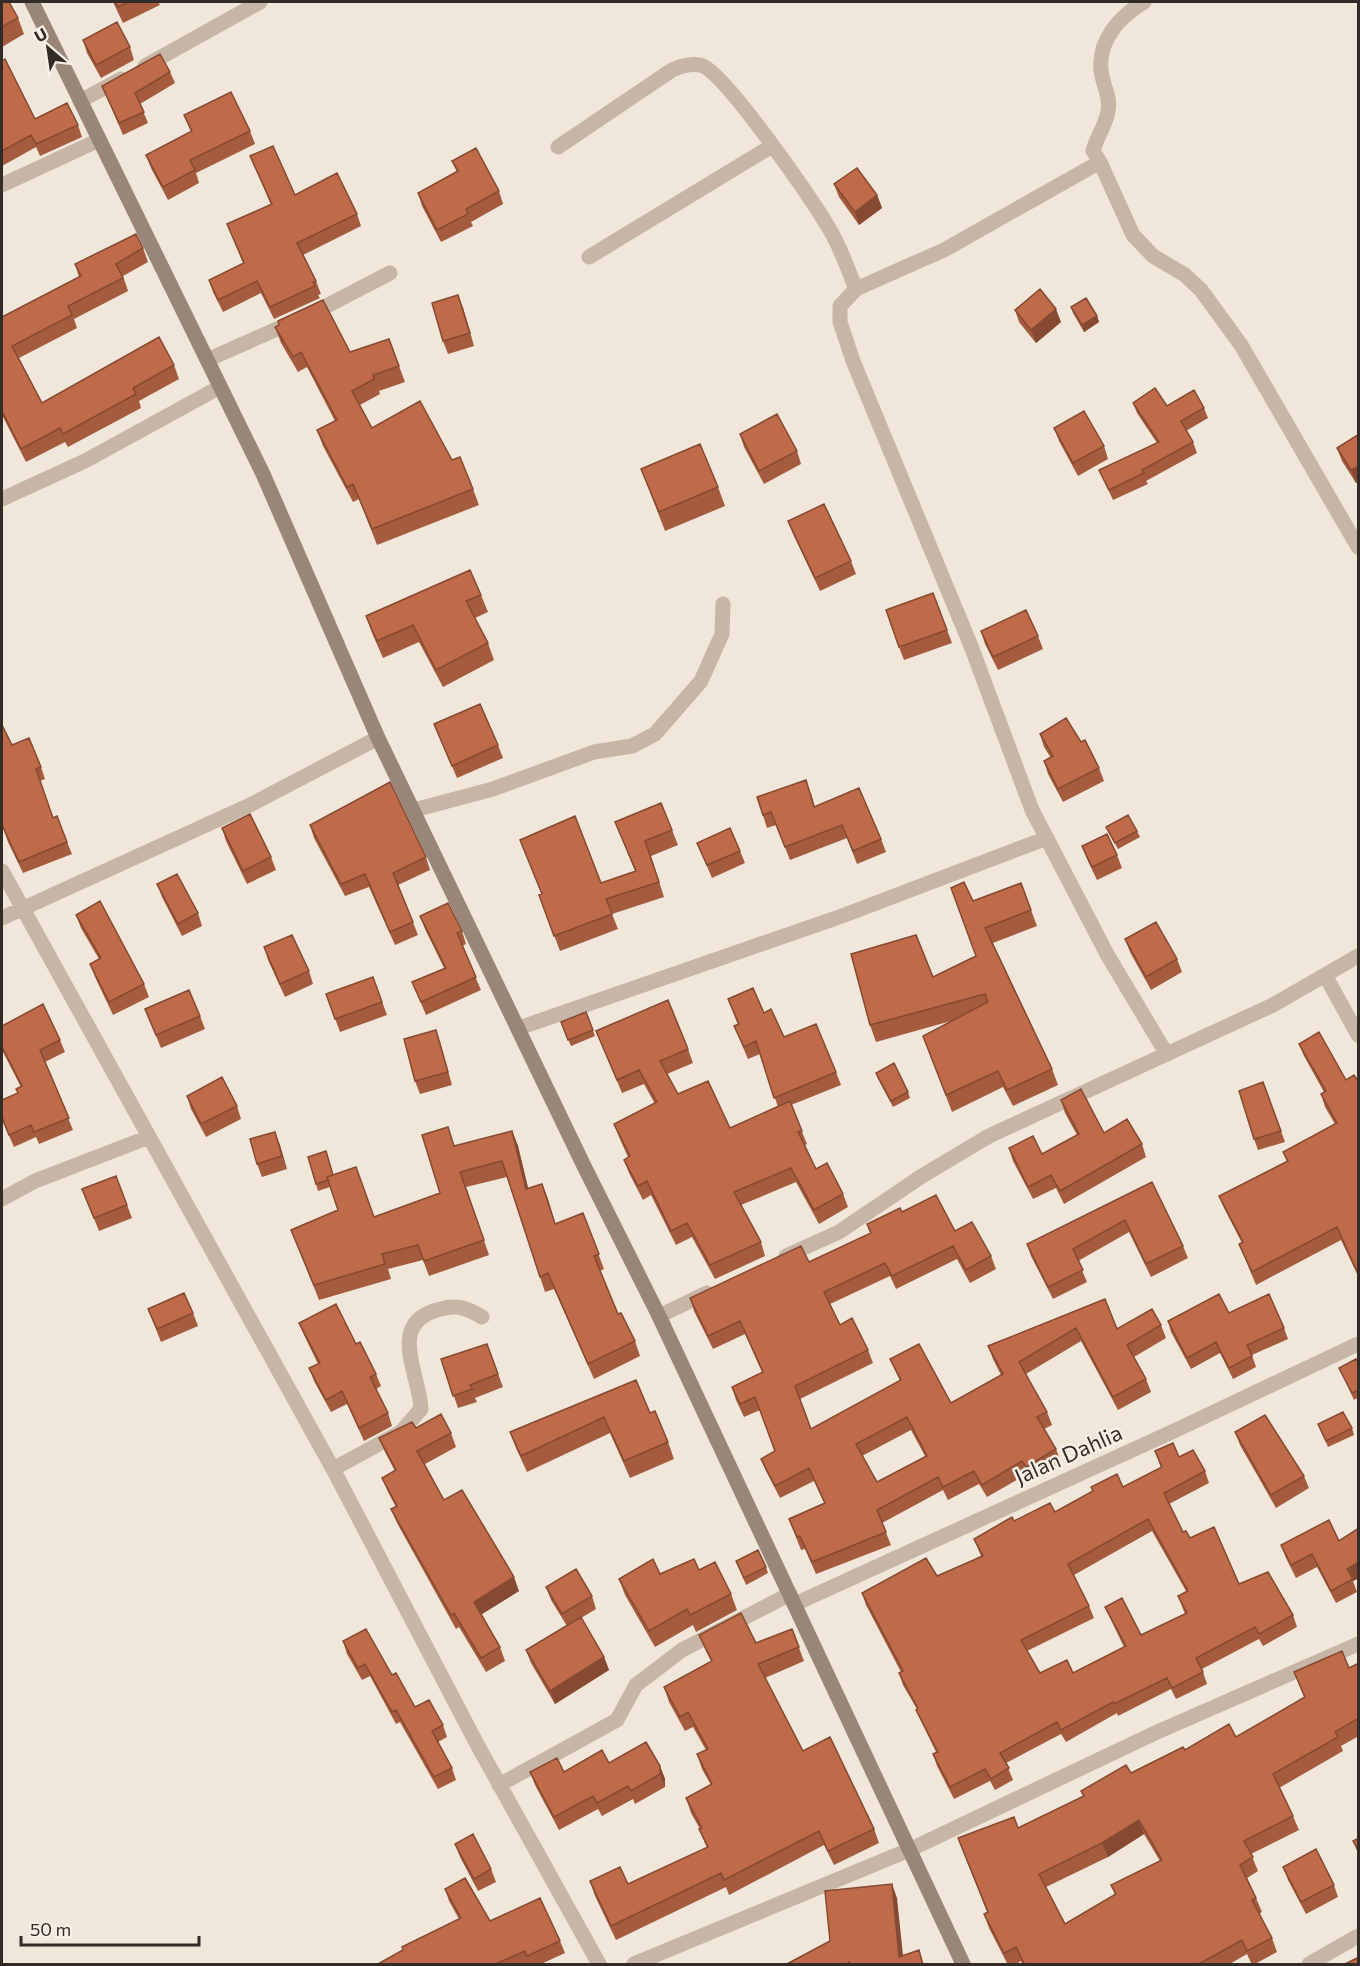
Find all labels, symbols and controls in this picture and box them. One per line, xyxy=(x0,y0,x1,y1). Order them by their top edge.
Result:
north arrow xyxy=(18,18,78,78)
text: U xyxy=(31,23,50,46)
street label: Jalan Dahlia xyxy=(1010,1418,1126,1490)
scale bar xyxy=(21,1909,200,1947)
text: 50 m xyxy=(30,1918,71,1940)

